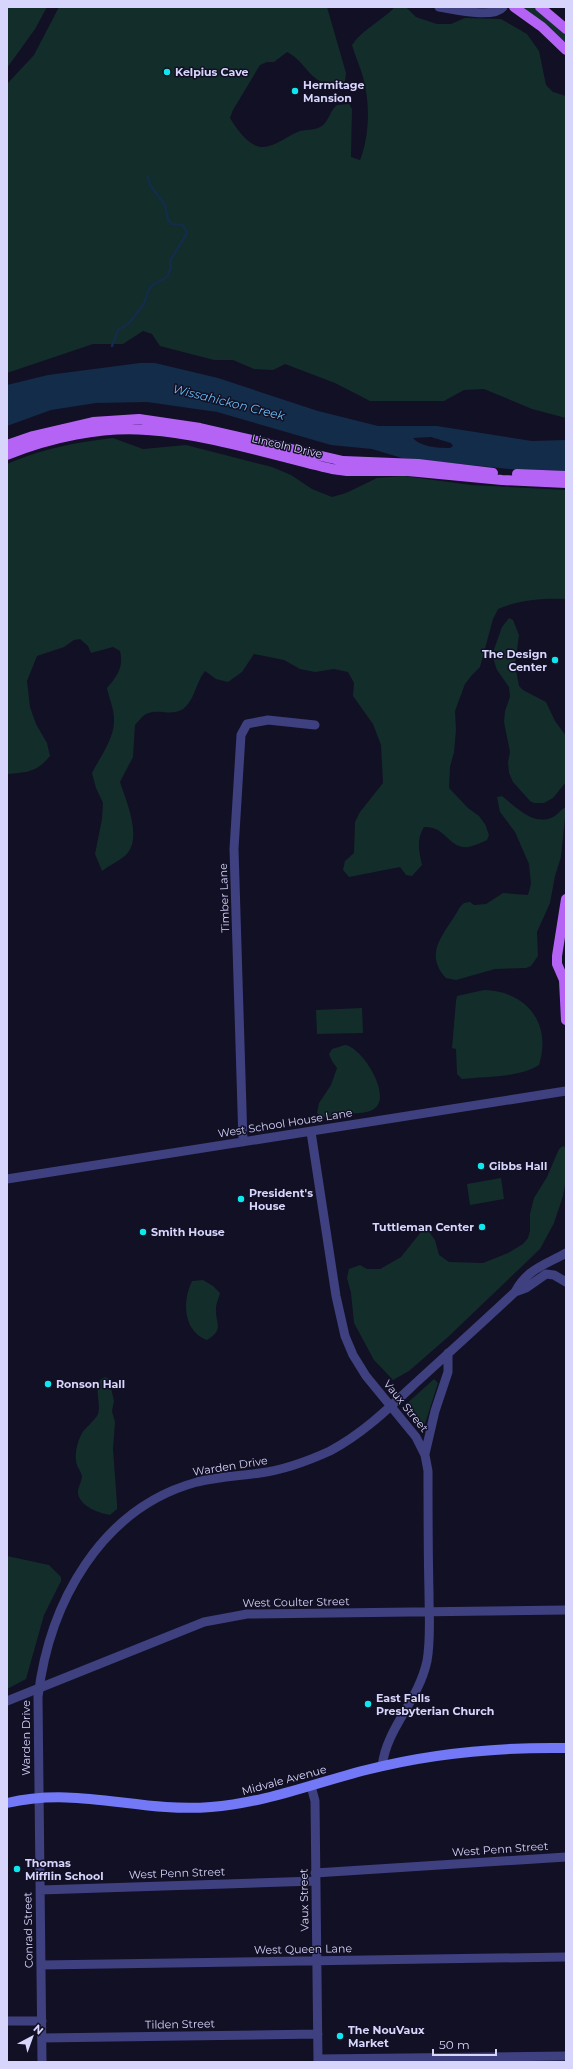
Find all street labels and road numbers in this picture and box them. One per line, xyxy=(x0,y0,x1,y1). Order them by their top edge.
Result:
street label: Lincoln Drive xyxy=(250,431,324,461)
street label: Timber Lane xyxy=(216,863,232,933)
street label: West School House Lane xyxy=(217,1105,354,1141)
street label: Vaux Street xyxy=(381,1377,432,1435)
street label: Warden Drive xyxy=(192,1453,269,1479)
street label: West Coulter Street xyxy=(242,1594,350,1610)
street label: Warden Drive xyxy=(19,1700,33,1776)
street label: Midvale Avenue xyxy=(240,1762,328,1798)
street label: West Penn Street xyxy=(451,1839,549,1859)
street label: West Penn Street xyxy=(129,1864,226,1882)
street label: Vaux Street xyxy=(296,1868,312,1932)
street label: Conrad Street xyxy=(20,1891,36,1968)
street label: West Queen Lane xyxy=(254,1941,353,1957)
street label: Tilden Street xyxy=(145,2016,216,2032)

